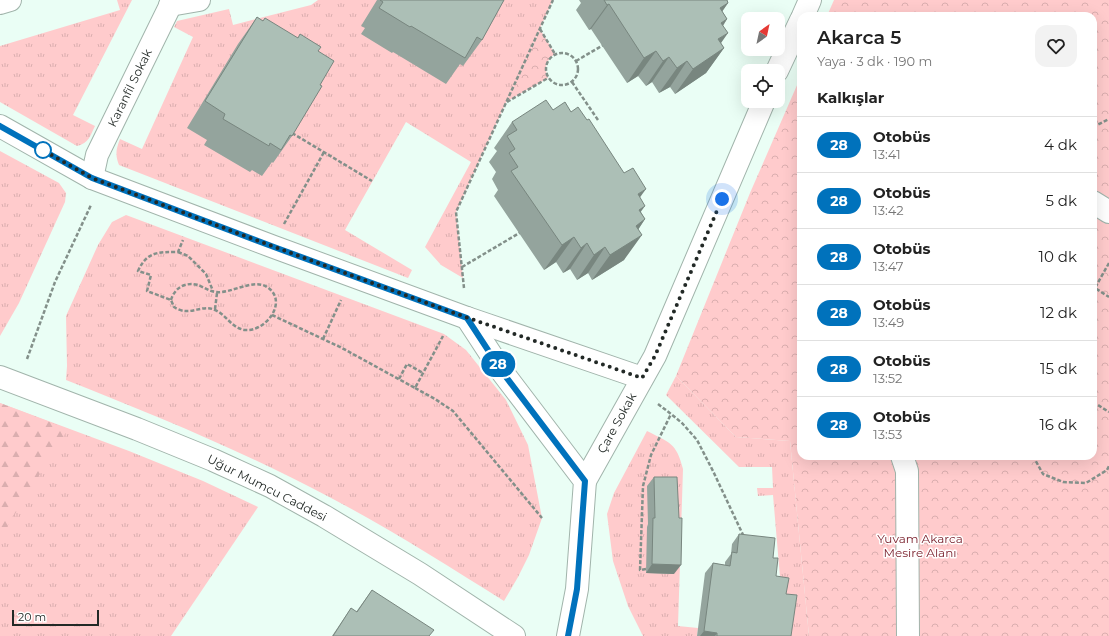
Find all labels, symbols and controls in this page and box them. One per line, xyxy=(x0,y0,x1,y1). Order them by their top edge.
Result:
north arrow xyxy=(741,12,785,56)
map controls xyxy=(741,12,785,108)
button: heart xyxy=(1035,25,1077,67)
text: Akarca 5 xyxy=(817,26,901,49)
street label: Karanfil Sokak xyxy=(104,46,155,129)
text: Yaya · 3 dk · 190 m xyxy=(817,53,932,69)
button: locate xyxy=(741,64,785,108)
text: Kalkışlar xyxy=(817,88,884,107)
text: Otobüs xyxy=(873,127,930,146)
text: 4 dk xyxy=(1044,135,1077,154)
text: 28 xyxy=(830,136,848,154)
unlabelled marker xyxy=(34,141,52,159)
text: 13:41 xyxy=(873,146,901,162)
text: Otobüs xyxy=(873,183,930,202)
your location xyxy=(712,189,732,209)
text: 5 dk xyxy=(1045,191,1077,210)
text: 28 xyxy=(830,192,848,210)
text: 13:42 xyxy=(873,202,904,218)
text: Otobüs xyxy=(873,239,930,258)
text: 10 dk xyxy=(1039,247,1077,266)
text: 28 xyxy=(830,248,848,266)
text: 13:47 xyxy=(873,258,903,274)
text: Otobüs xyxy=(873,295,930,314)
text: 12 dk xyxy=(1040,303,1077,322)
text: 28 xyxy=(830,304,848,322)
text: 13:49 xyxy=(873,314,904,330)
line badge: 28 xyxy=(480,351,516,377)
text: Otobüs xyxy=(873,351,930,370)
text: 28 xyxy=(489,355,507,373)
text: 15 dk xyxy=(1040,359,1077,378)
text: 28 xyxy=(830,360,848,378)
text: 13:52 xyxy=(873,370,902,386)
street label: Çare Sokak xyxy=(594,389,640,456)
text: Otobüs xyxy=(873,407,930,426)
text: 16 dk xyxy=(1039,415,1077,434)
text: 28 xyxy=(830,416,848,434)
text: 13:53 xyxy=(873,426,902,442)
street label: Uğur Mumcu Caddesi xyxy=(205,451,329,524)
park label: Yuvam Akarca Mesire Alanı xyxy=(877,531,963,560)
scale bar xyxy=(12,608,99,627)
text: 20 m xyxy=(18,610,46,624)

